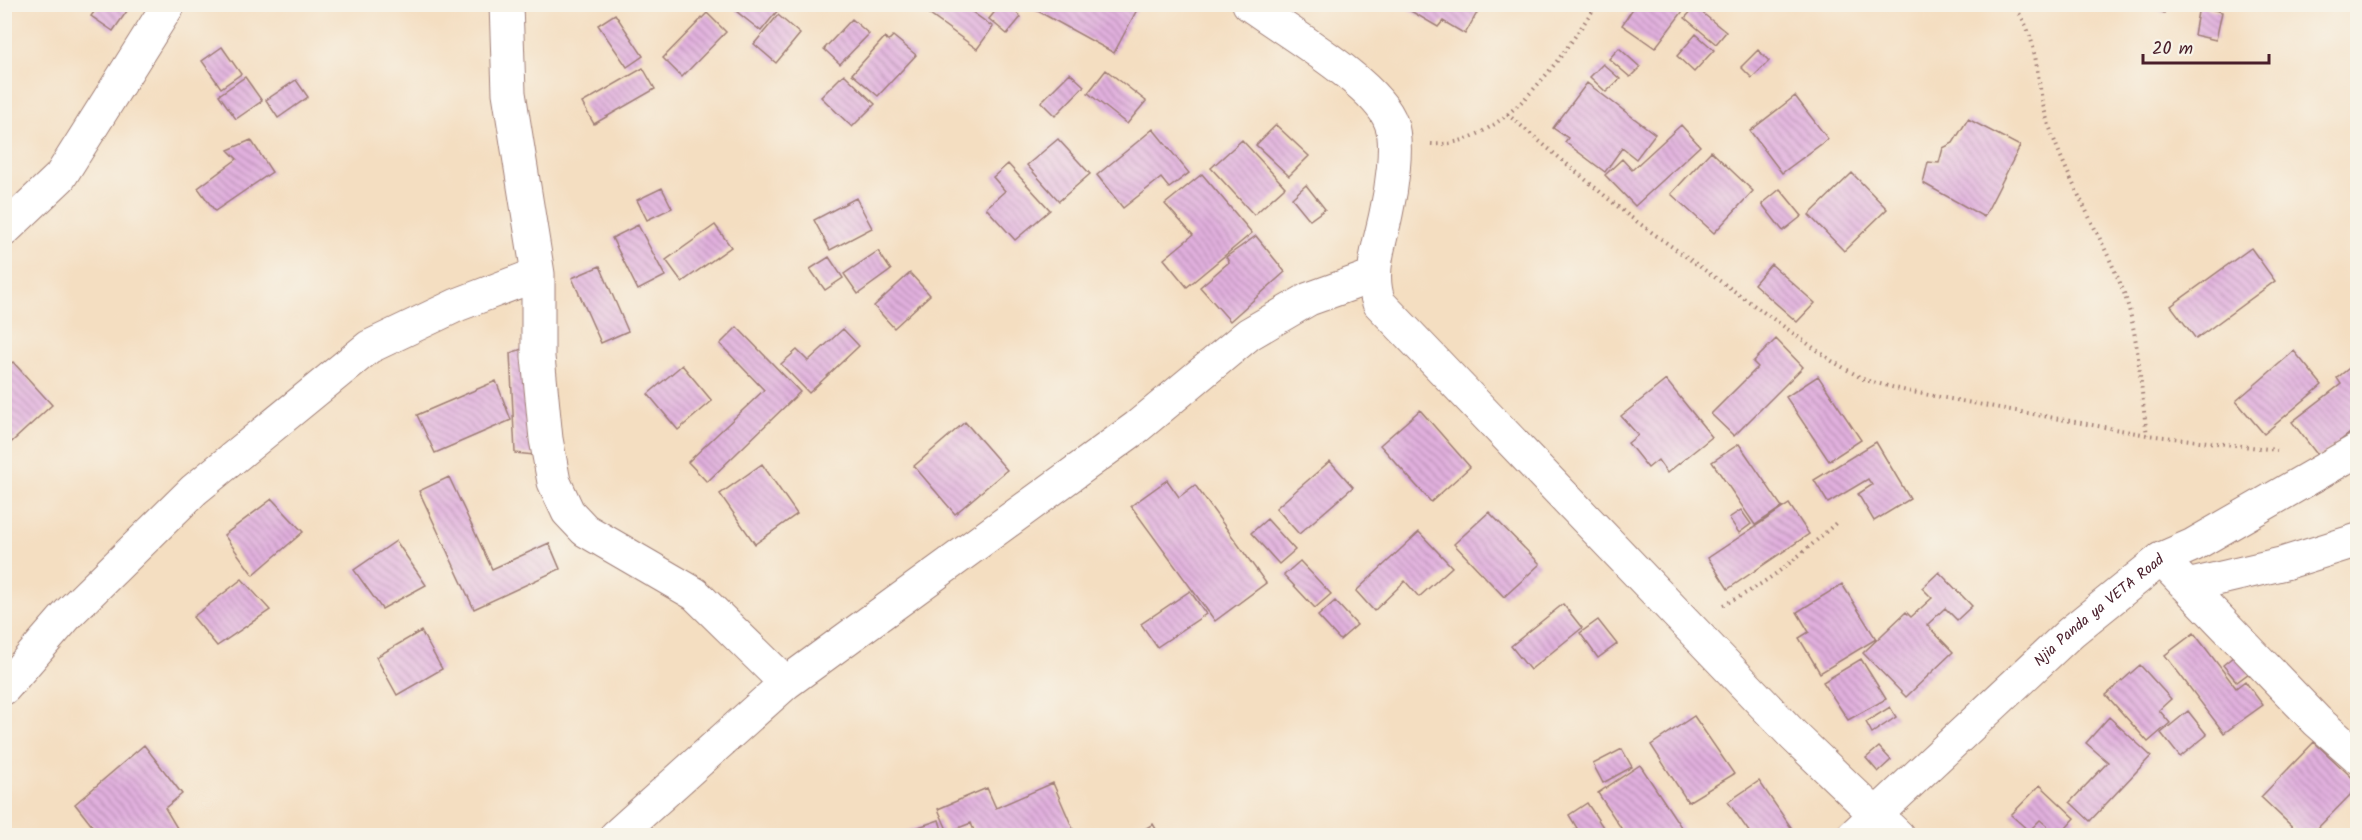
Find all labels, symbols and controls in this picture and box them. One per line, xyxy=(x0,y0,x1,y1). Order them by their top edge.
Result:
scale bar xyxy=(2143,27,2269,65)
text: 20 m xyxy=(2152,35,2193,64)
street label: Njia Panda ya VETA Road xyxy=(2029,548,2170,673)

